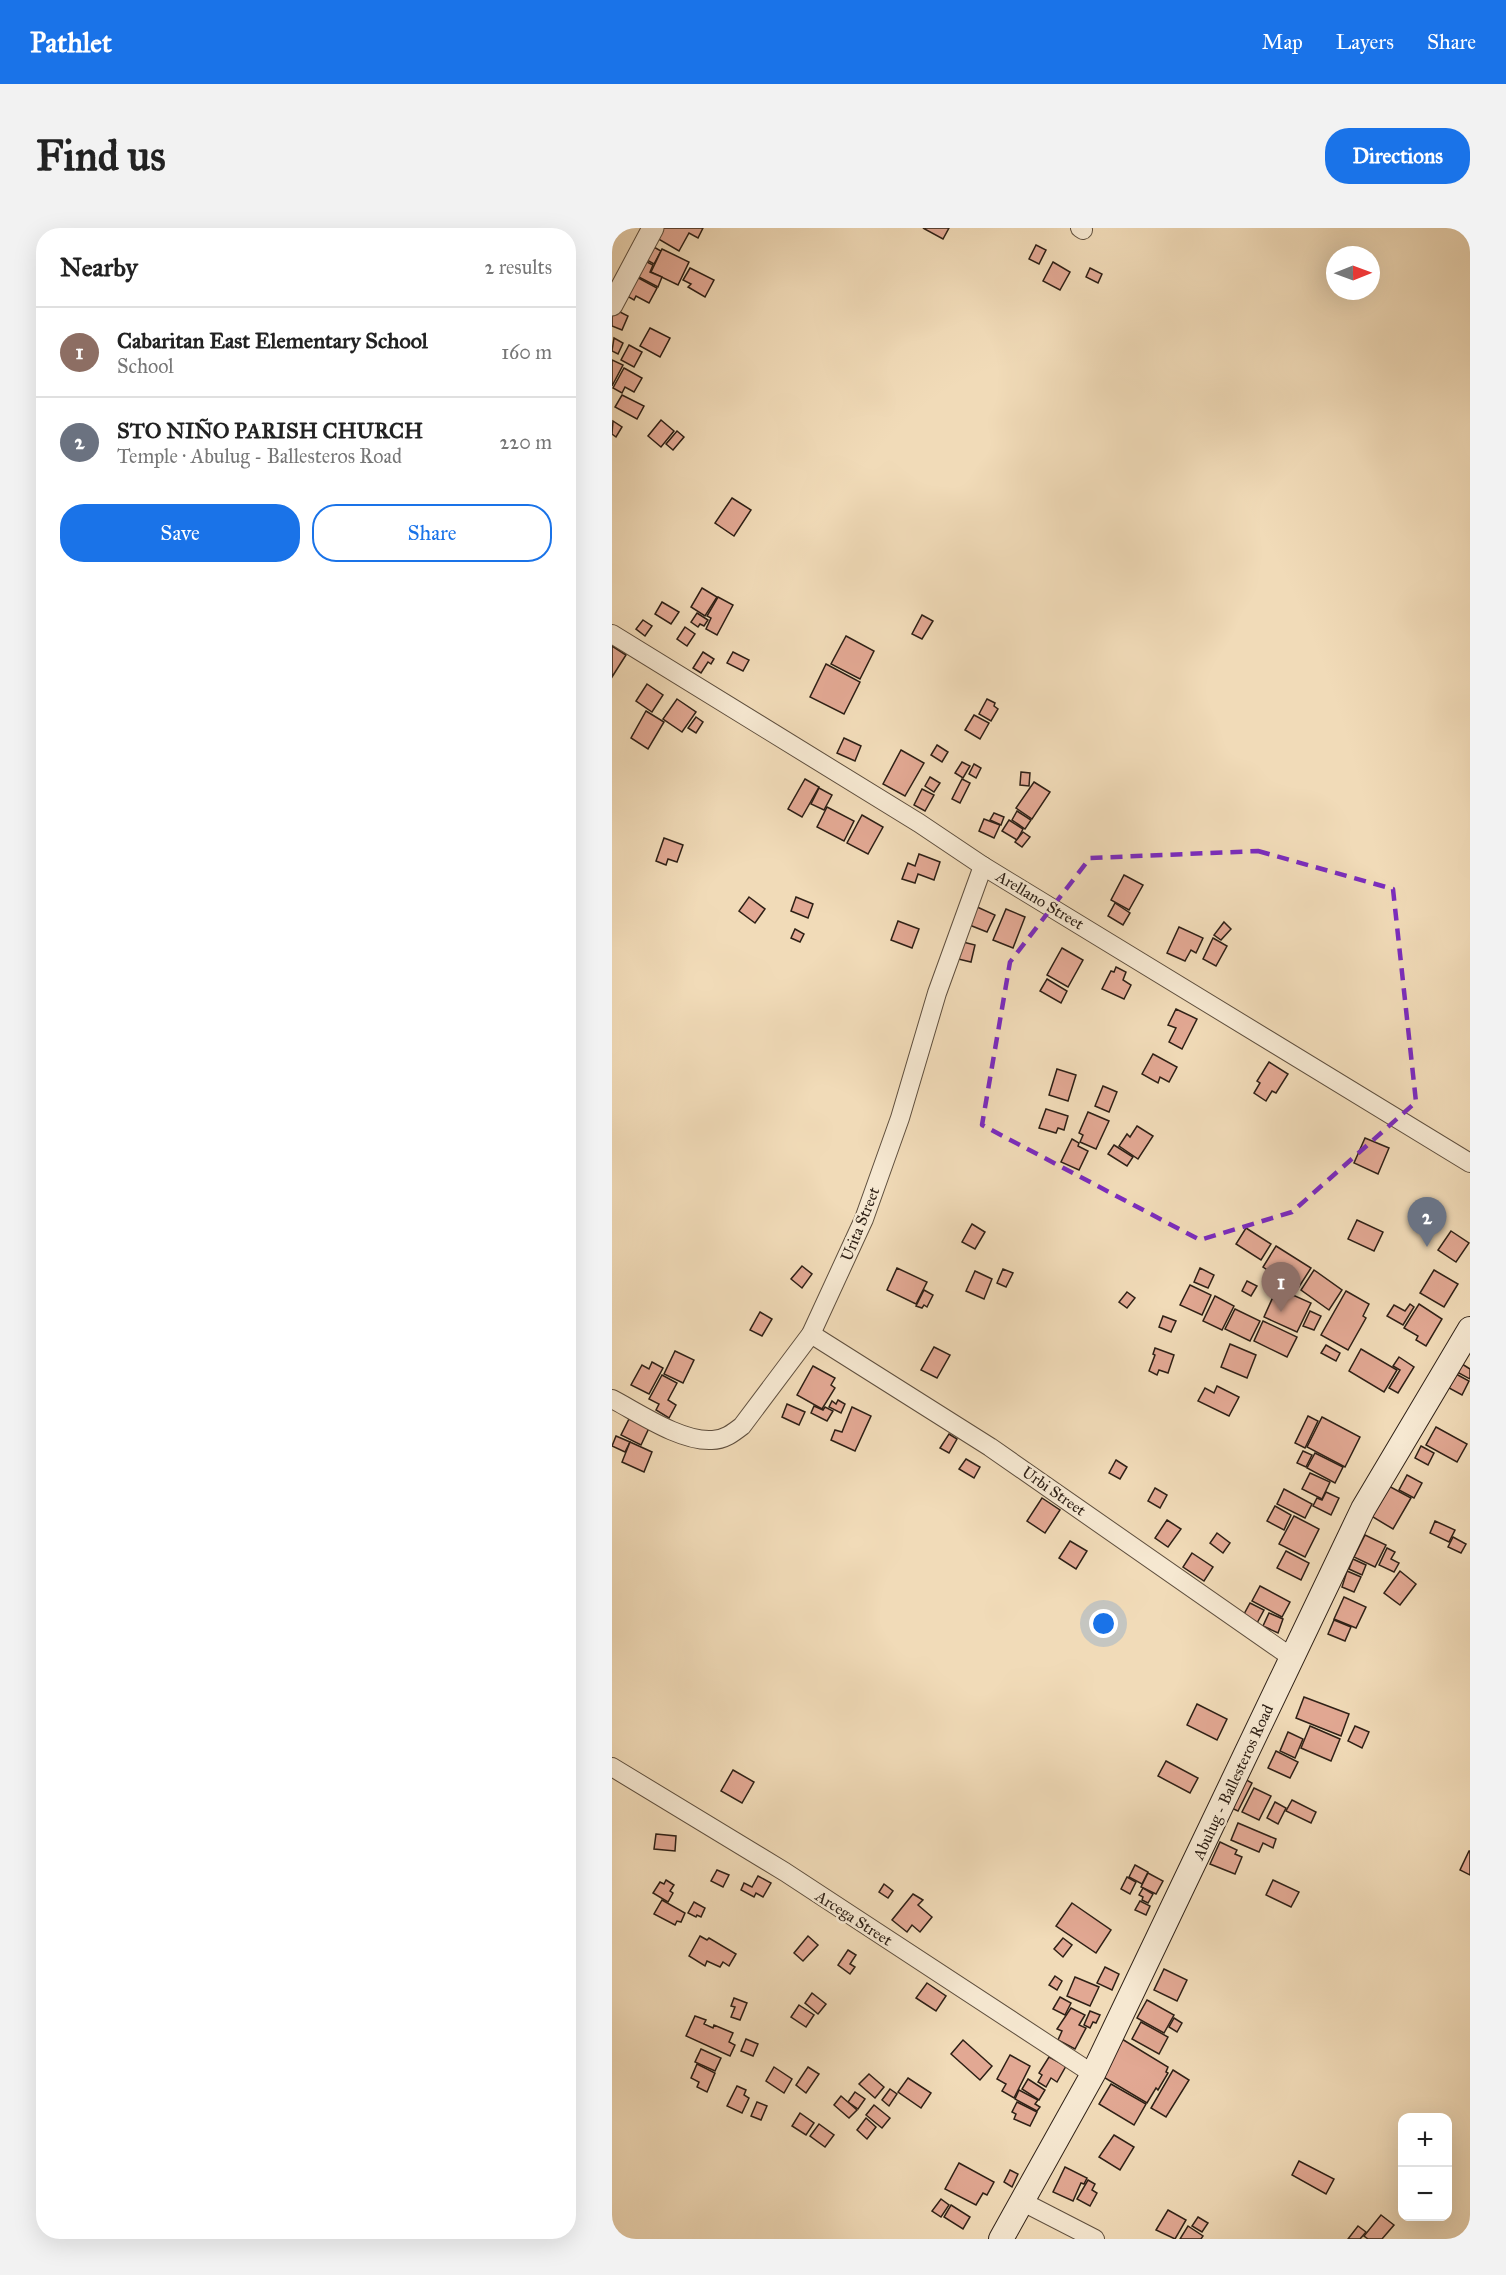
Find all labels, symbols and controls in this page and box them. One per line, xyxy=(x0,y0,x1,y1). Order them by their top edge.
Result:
text: Pathlet xyxy=(30,25,112,60)
text: Map xyxy=(1262,29,1303,55)
text: Layers xyxy=(1336,29,1394,55)
text: Share xyxy=(1427,29,1476,55)
button: Directions xyxy=(1325,128,1470,184)
text: Find us xyxy=(36,130,166,182)
north arrow xyxy=(1326,246,1380,300)
text: Nearby xyxy=(60,251,138,283)
text: 2 results xyxy=(484,255,552,279)
text: Cabaritan East Elementary School xyxy=(117,327,428,354)
text: 1 xyxy=(76,340,83,364)
text: 160 m xyxy=(501,340,552,364)
text: School xyxy=(117,354,174,378)
text: STO NIÑO PARISH CHURCH xyxy=(117,417,423,444)
text: 2 xyxy=(75,430,84,454)
text: 220 m xyxy=(500,430,552,454)
text: Temple · Abulug - Ballesteros Road xyxy=(117,444,402,468)
button: Save xyxy=(60,504,300,562)
button: Share xyxy=(312,504,552,562)
street label: Arellano Street xyxy=(992,866,1088,934)
street label: Urita Street xyxy=(837,1184,884,1264)
pin: 2 xyxy=(1408,1198,1446,1247)
pin: 1 xyxy=(1262,1262,1300,1312)
street label: Urbi Street xyxy=(1018,1462,1090,1520)
your location xyxy=(1089,1609,1118,1638)
street label: Abulug - Ballesteros Road xyxy=(1188,1701,1278,1864)
street label: Arcega Street xyxy=(811,1886,896,1951)
map controls xyxy=(1398,2113,1452,2221)
button: + xyxy=(1398,2113,1452,2167)
button: − xyxy=(1398,2167,1452,2221)

